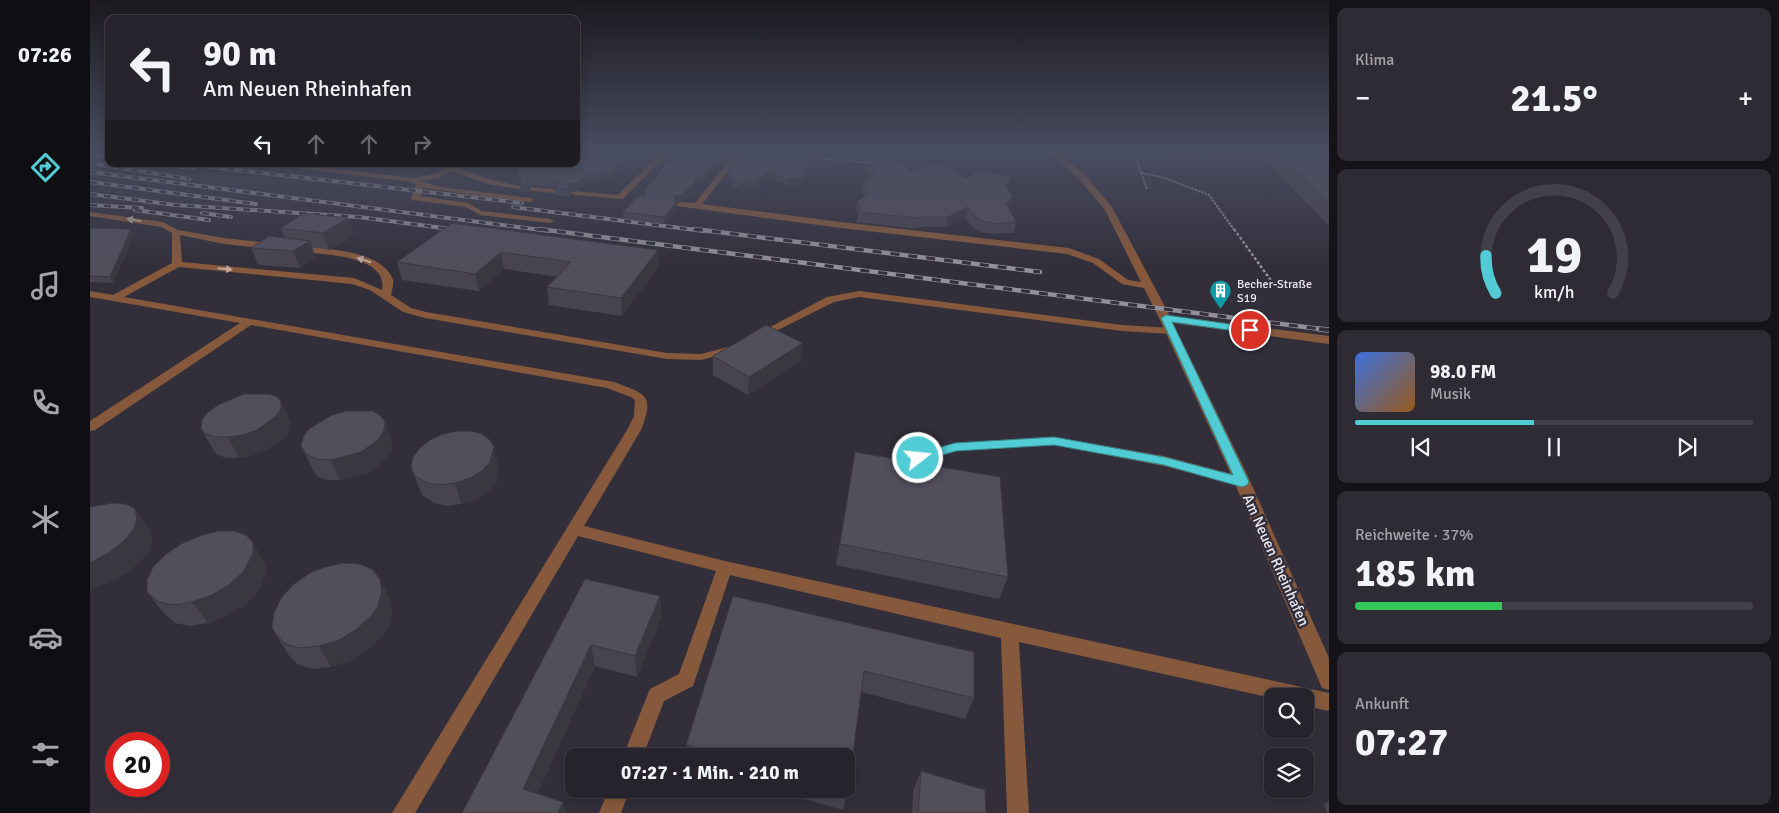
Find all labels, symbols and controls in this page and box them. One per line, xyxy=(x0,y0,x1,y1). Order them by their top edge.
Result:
text: 90 m xyxy=(203,32,277,75)
icon: left xyxy=(120,35,185,100)
text: 07:26 xyxy=(18,41,72,68)
text: Klima xyxy=(1355,50,1394,70)
text: Am Neuen Rheinhafen xyxy=(203,75,412,102)
text: 21.5° xyxy=(1510,75,1598,122)
text: − xyxy=(1355,81,1370,115)
text: + xyxy=(1738,81,1753,115)
icon: left xyxy=(249,130,277,158)
icon: ahead xyxy=(302,130,330,158)
icon: ahead xyxy=(355,130,383,158)
icon: right xyxy=(408,130,436,158)
icon: directions xyxy=(28,150,63,185)
one-way arrow xyxy=(125,216,141,224)
text: 19 xyxy=(1526,223,1582,287)
one-way arrow xyxy=(356,256,371,264)
one-way arrow xyxy=(217,265,233,273)
icon: music xyxy=(28,268,63,303)
place label: Becher-Straße S19 xyxy=(1237,277,1312,306)
building icon: Becher-Straße S19 xyxy=(1209,279,1233,310)
text: km/h xyxy=(1534,281,1574,303)
pin xyxy=(1229,309,1271,351)
icon: arrive xyxy=(1236,316,1264,344)
text: 98.0 FM xyxy=(1430,360,1496,384)
text: Musik xyxy=(1430,384,1471,404)
icon: phone xyxy=(28,385,63,420)
position arrow xyxy=(891,431,943,483)
icon: previous xyxy=(1407,433,1435,461)
icon: pause xyxy=(1540,433,1568,461)
icon: next xyxy=(1673,433,1701,461)
street label: Am Neuen Rheinhafen xyxy=(1239,491,1313,629)
icon: climate xyxy=(28,502,63,537)
text: Reichweite · 37% xyxy=(1355,525,1474,545)
text: 185 km xyxy=(1355,550,1476,597)
icon: car xyxy=(28,620,63,655)
map controls xyxy=(1264,688,1314,798)
button: search xyxy=(1264,688,1314,738)
text: Ankunft xyxy=(1355,694,1409,714)
text: 07:27 xyxy=(1355,719,1448,766)
speed limit sign: 20 xyxy=(105,732,170,797)
icon: filters xyxy=(28,737,63,772)
button: layers xyxy=(1264,748,1314,798)
text: 07:27 · 1 Min. · 210 m xyxy=(621,761,799,785)

